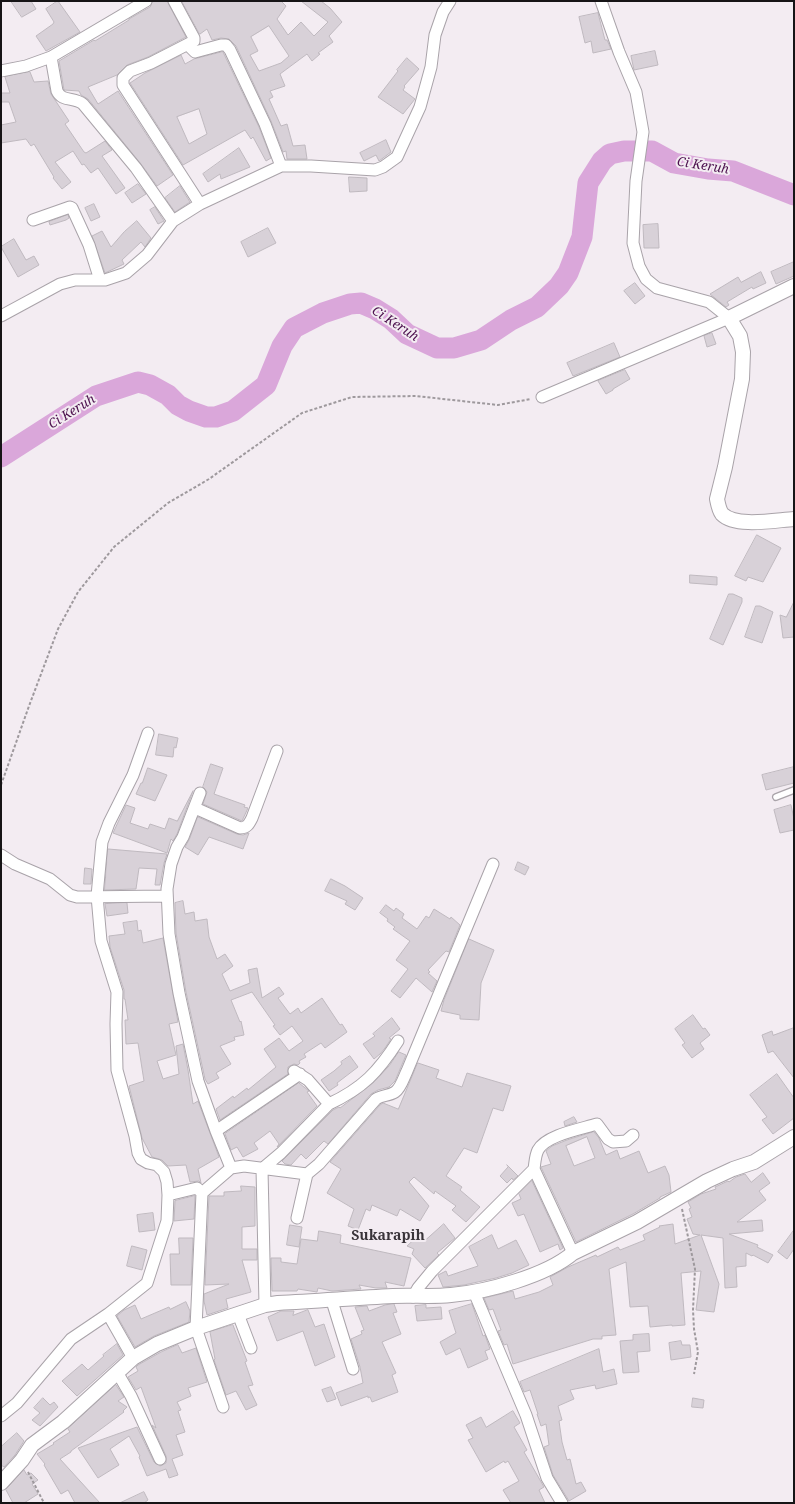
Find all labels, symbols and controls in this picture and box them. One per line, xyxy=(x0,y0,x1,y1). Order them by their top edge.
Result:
water label: Ci Keruh xyxy=(676,154,730,178)
water label: Ci Keruh xyxy=(369,303,421,345)
water label: Ci Keruh xyxy=(46,392,98,432)
district label: Sukarapih xyxy=(351,1228,425,1244)

